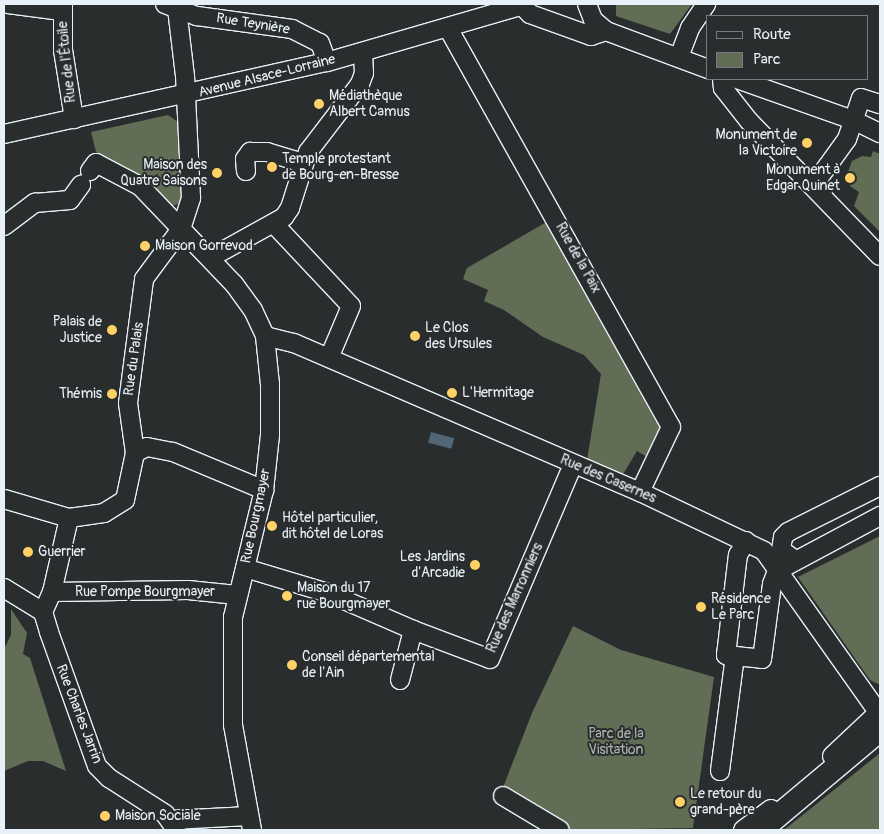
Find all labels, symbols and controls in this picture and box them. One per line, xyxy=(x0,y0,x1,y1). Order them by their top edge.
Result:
street label: Rue Teynière xyxy=(215,10,291,38)
legend xyxy=(706,15,869,80)
street label: Rue de l'Étoile xyxy=(54,20,80,104)
text: Route xyxy=(753,25,791,44)
text: Parc xyxy=(753,50,781,69)
street label: Avenue Alsace-Lorraine xyxy=(197,51,337,101)
place label: Médiathèque Albert Camus xyxy=(329,88,410,120)
marker: Médiathèque Albert Camus xyxy=(313,98,325,110)
place label: Monument de la Victoire xyxy=(716,127,797,160)
marker: Monument de la Victoire xyxy=(801,137,813,149)
place label: Temple protestant de Bourg-en-Bresse xyxy=(282,151,399,184)
place label: Maison des Quatre Saisons xyxy=(120,157,207,190)
marker: Temple protestant de Bourg-en-Bresse xyxy=(266,161,278,173)
place label: Monument à Edgar Quinet xyxy=(766,162,840,194)
marker: Maison des Quatre Saisons xyxy=(211,167,223,179)
marker: Monument à Edgar Quinet xyxy=(844,172,856,184)
street label: Rue de la Paix xyxy=(552,220,604,296)
place label: Maison Gorrevod xyxy=(155,238,253,254)
marker: Maison Gorrevod xyxy=(139,240,151,252)
place label: Palais de Justice xyxy=(53,314,102,347)
place label: Le Clos des Ursules xyxy=(425,320,492,352)
street label: Rue du Palais xyxy=(121,321,147,397)
marker: Palais de Justice xyxy=(106,324,118,336)
marker: Le Clos des Ursules xyxy=(409,330,421,342)
place label: L'Hermitage xyxy=(462,385,534,401)
place label: Thémis xyxy=(59,386,102,402)
marker: L'Hermitage xyxy=(446,387,458,399)
marker: Thémis xyxy=(106,388,118,400)
street label: Rue des Casernes xyxy=(557,451,659,507)
street label: Rue Bourgmayer xyxy=(238,467,274,565)
place label: Hôtel particulier, dit hôtel de Loras xyxy=(282,510,383,542)
marker: Hôtel particulier, dit hôtel de Loras xyxy=(266,520,278,532)
street label: Rue des Marronniers xyxy=(483,540,547,656)
place label: Guerrier xyxy=(38,544,86,560)
marker: Guerrier xyxy=(22,546,34,558)
place label: Les Jardins d'Arcadie xyxy=(400,549,465,582)
marker: Les Jardins d'Arcadie xyxy=(469,559,481,571)
place label: Maison du 17 rue Bourgmayer xyxy=(297,580,390,612)
street label: Rue Pompe Bourgmayer xyxy=(75,584,215,600)
marker: Maison du 17 rue Bourgmayer xyxy=(281,590,293,602)
place label: Résidence Le Parc xyxy=(711,591,771,624)
marker: Résidence Le Parc xyxy=(695,601,707,613)
place label: Conseil départemental de l'Ain xyxy=(302,649,435,682)
marker: Conseil départemental de l'Ain xyxy=(286,659,298,671)
street label: Rue Charles Jarrin xyxy=(52,662,106,766)
park label: Parc de la Visitation xyxy=(588,726,644,759)
place label: Le retour du grand-père xyxy=(690,786,762,819)
marker: Le retour du grand-père xyxy=(674,796,686,808)
place label: Maison Sociale xyxy=(115,808,201,824)
marker: Maison Sociale xyxy=(99,810,111,822)

